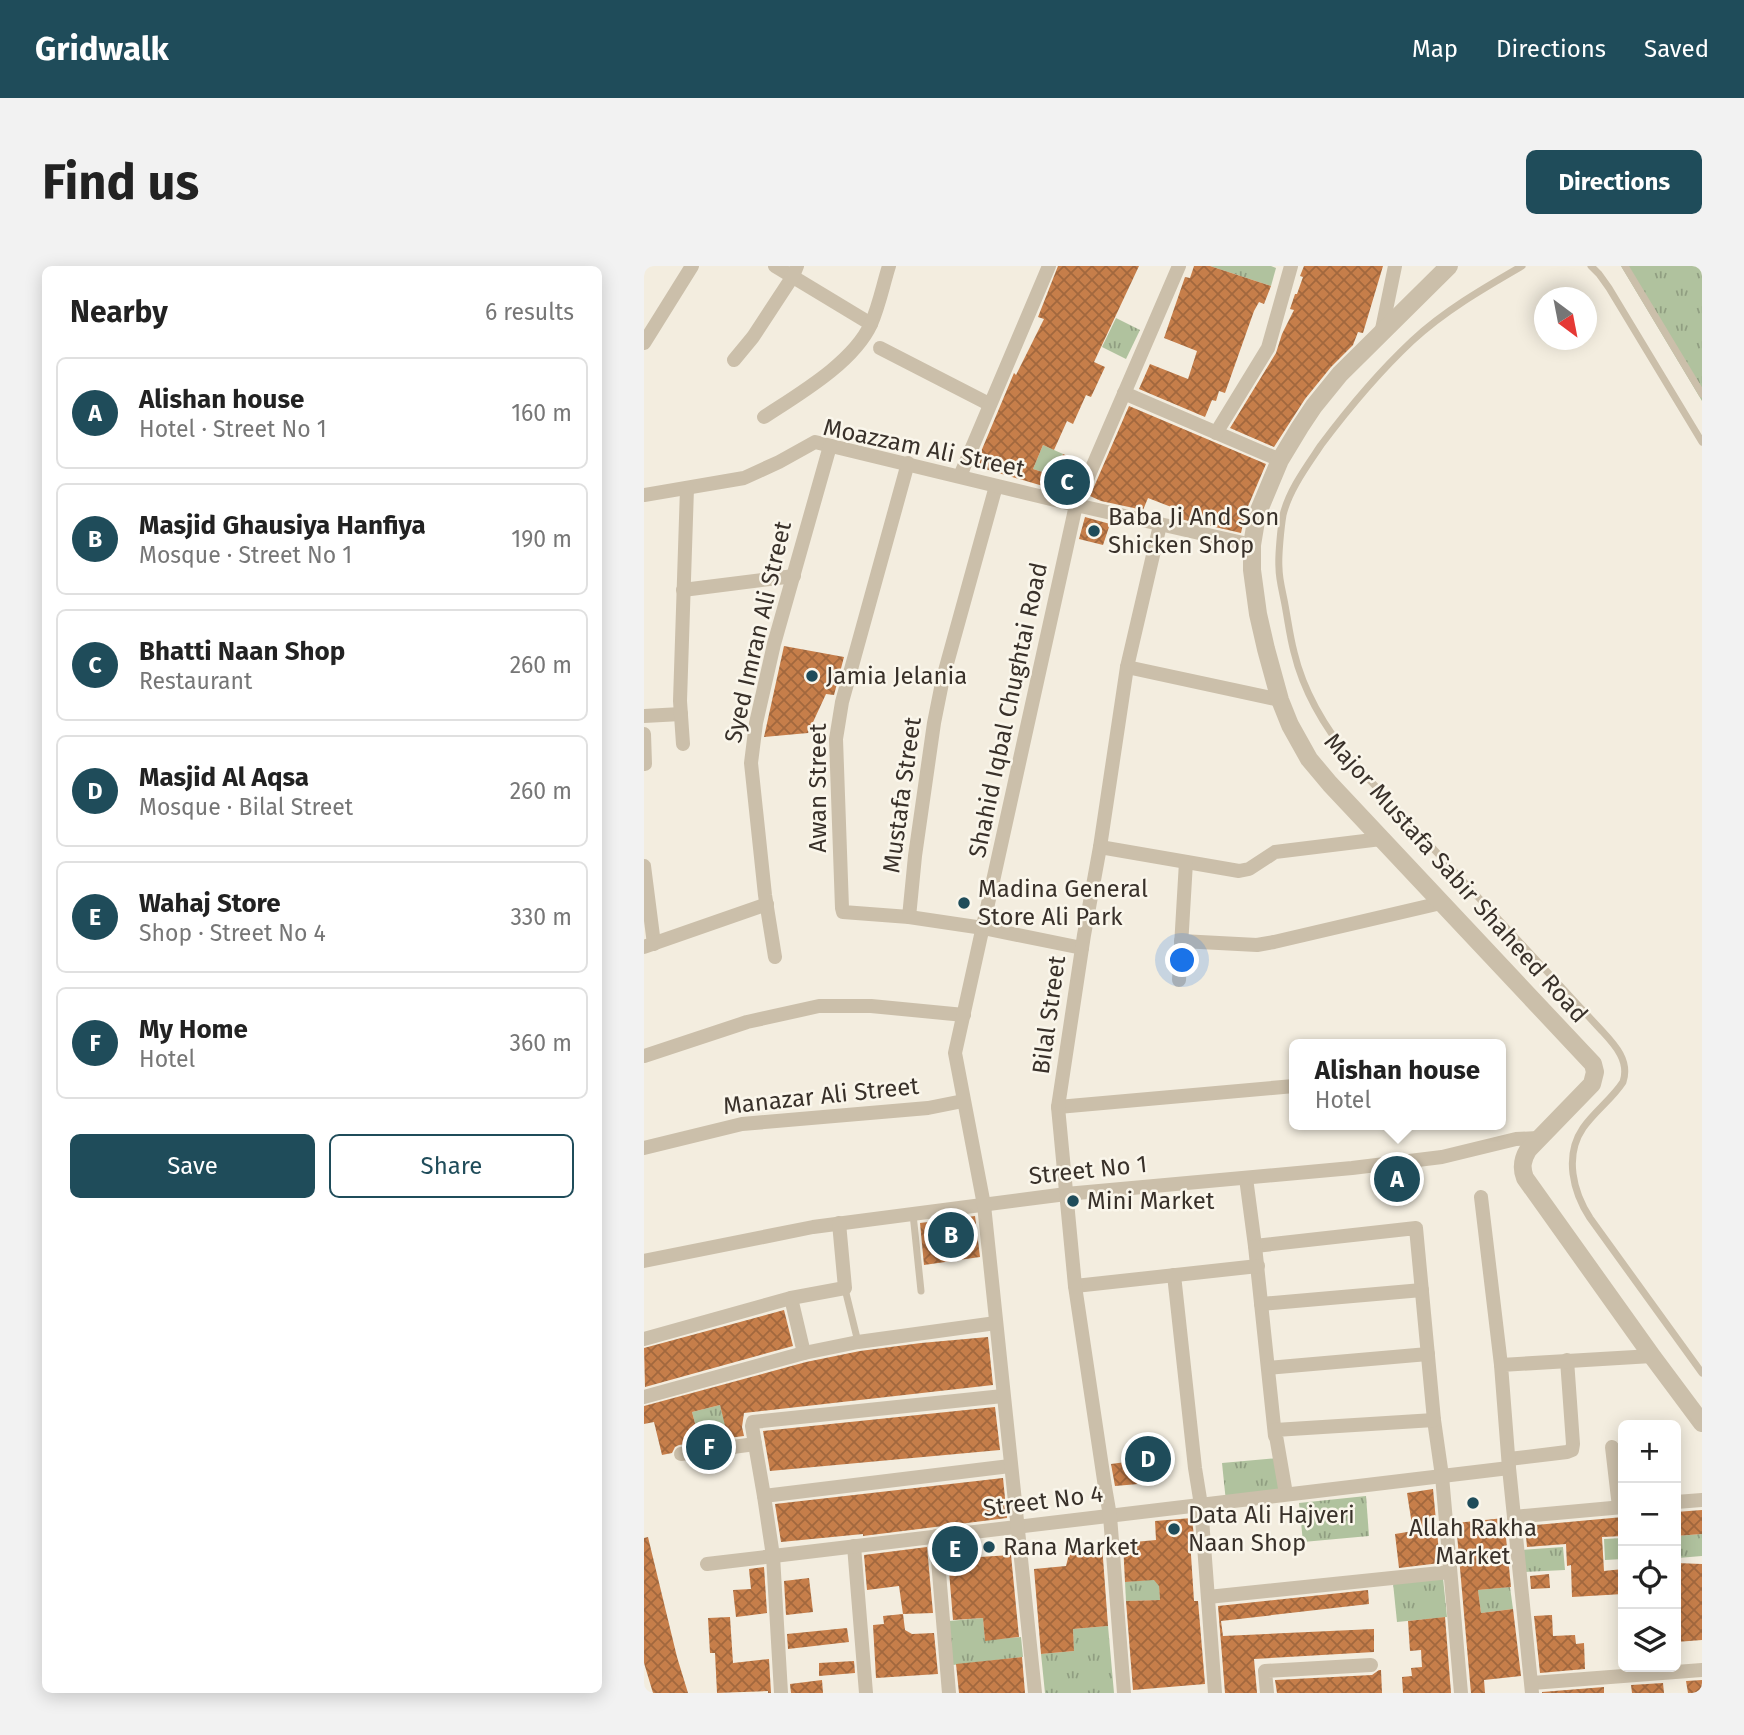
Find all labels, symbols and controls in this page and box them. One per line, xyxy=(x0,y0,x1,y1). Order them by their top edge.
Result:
text: Gridwalk xyxy=(35,29,169,69)
text: Map xyxy=(1412,35,1458,63)
text: Directions xyxy=(1496,35,1606,63)
text: Saved xyxy=(1644,35,1709,63)
button: Directions xyxy=(1526,150,1702,214)
text: Find us xyxy=(42,153,199,212)
north arrow xyxy=(1534,287,1597,350)
text: Nearby xyxy=(70,294,168,330)
text: 6 results xyxy=(485,298,574,326)
text: Alishan house xyxy=(139,384,304,415)
text: A xyxy=(88,399,102,427)
text: 160 m xyxy=(511,399,572,427)
street label: Moazzam Ali Street xyxy=(821,413,1028,483)
text: Hotel · Street No 1 xyxy=(139,415,327,443)
pin: C xyxy=(1044,456,1090,508)
place label: Baba Ji And Son Shicken Shop xyxy=(1108,503,1279,559)
text: Masjid Ghausiya Hanfiya xyxy=(139,510,426,541)
street label: Syed Imran Ali Street xyxy=(719,518,797,746)
marker: Baba Ji And Son Shicken Shop xyxy=(1086,523,1102,539)
text: B xyxy=(88,525,102,553)
text: 190 m xyxy=(511,525,572,553)
text: Mosque · Street No 1 xyxy=(139,541,352,569)
street label: Shahid Iqbal Chughtai Road xyxy=(963,560,1053,860)
text: Bhatti Naan Shop xyxy=(139,636,345,667)
text: C xyxy=(88,651,102,679)
text: 260 m xyxy=(510,651,572,679)
place label: Jamia Jelania xyxy=(826,662,967,690)
text: Restaurant xyxy=(139,667,252,695)
marker: Jamia Jelania xyxy=(804,668,820,684)
street label: Mustafa Street xyxy=(877,715,927,875)
street label: Awan Street xyxy=(804,723,832,853)
street label: Major Mustafa Sabir Shaheed Road xyxy=(1319,728,1593,1028)
text: Masjid Al Aqsa xyxy=(139,762,309,793)
text: D xyxy=(88,777,102,805)
text: 260 m xyxy=(510,777,572,805)
text: Mosque · Bilal Street xyxy=(139,793,353,821)
place label: Madina General Store Ali Park xyxy=(978,875,1148,931)
text: Wahaj Store xyxy=(139,888,281,919)
marker: Madina General Store Ali Park xyxy=(956,895,972,911)
text: E xyxy=(89,903,101,931)
text: 330 m xyxy=(510,903,572,931)
text: Shop · Street No 4 xyxy=(139,919,326,947)
your location xyxy=(1165,943,1199,977)
street label: Bilal Street xyxy=(1027,954,1071,1076)
text: My Home xyxy=(139,1014,248,1045)
text: F xyxy=(89,1029,101,1057)
text: 360 m xyxy=(510,1029,572,1057)
popup xyxy=(1289,1039,1506,1130)
text: Hotel xyxy=(139,1045,195,1073)
text: Alishan house xyxy=(1315,1055,1480,1086)
street label: Manazar Ali Street xyxy=(722,1072,921,1120)
text: Hotel xyxy=(1315,1086,1371,1114)
button: Save xyxy=(70,1134,315,1198)
button: Share xyxy=(329,1134,574,1198)
street label: Street No 1 xyxy=(1028,1150,1148,1190)
pin: A xyxy=(1374,1153,1420,1205)
place label: Mini Market xyxy=(1087,1187,1215,1215)
marker: Mini Market xyxy=(1065,1193,1081,1209)
pin: B xyxy=(928,1209,974,1261)
map controls xyxy=(1618,1420,1681,1672)
button: + xyxy=(1618,1420,1681,1483)
pin: F xyxy=(686,1421,732,1473)
pin: D xyxy=(1125,1433,1171,1485)
street label: Street No 4 xyxy=(981,1480,1105,1522)
button: − xyxy=(1618,1483,1681,1546)
marker: Allah Rakha Market xyxy=(1465,1495,1481,1511)
place label: Data Ali Hajveri Naan Shop xyxy=(1188,1501,1355,1557)
place label: Allah Rakha Market xyxy=(1409,1514,1537,1570)
marker: Data Ali Hajveri Naan Shop xyxy=(1166,1521,1182,1537)
pin: E xyxy=(932,1523,978,1575)
place label: Rana Market xyxy=(1003,1533,1139,1561)
marker: Rana Market xyxy=(981,1539,997,1555)
button: locate xyxy=(1618,1546,1681,1609)
button: layers xyxy=(1618,1609,1681,1672)

